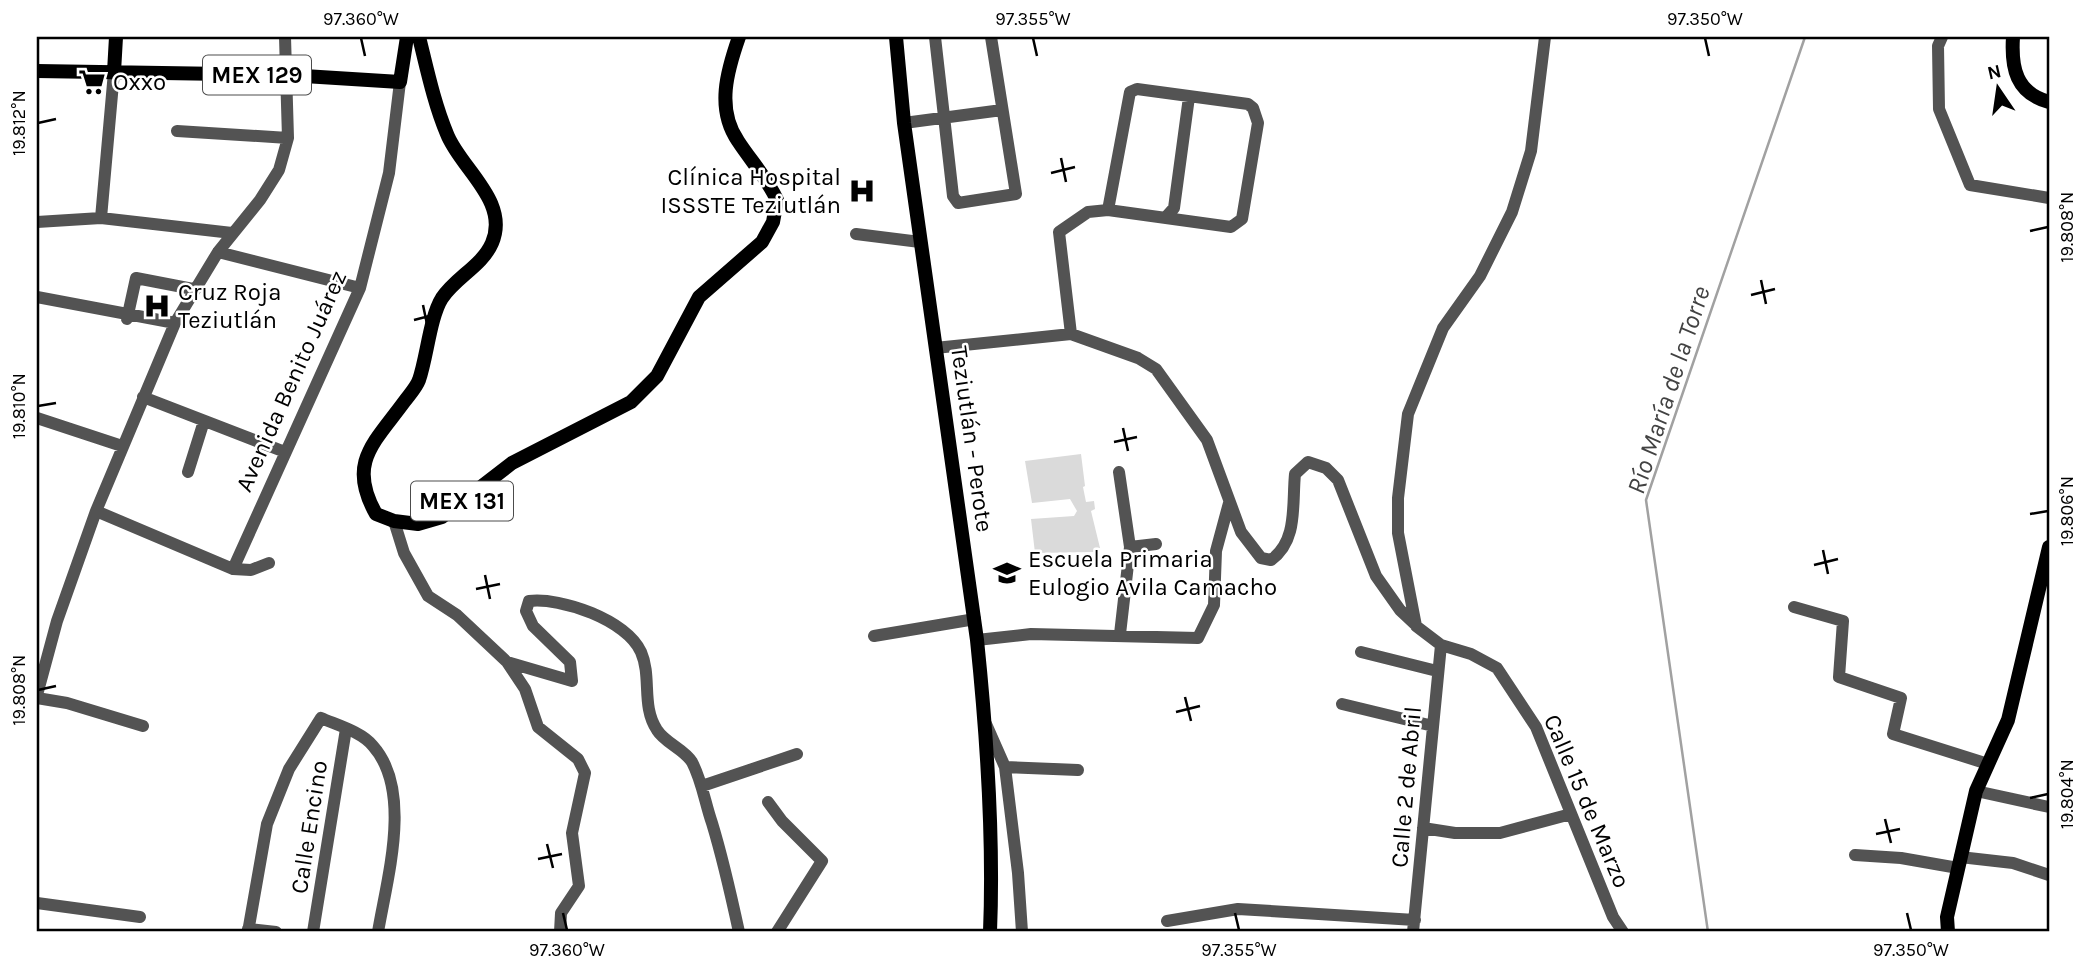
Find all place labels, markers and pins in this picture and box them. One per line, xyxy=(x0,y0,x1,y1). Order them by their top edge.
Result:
supermarket icon: Oxxo xyxy=(77,67,107,97)
place label: Oxxo xyxy=(113,68,166,96)
place label: Clínica Hospital ISSSTE Teziutlán xyxy=(661,163,841,219)
hospital icon: Clínica Hospital ISSSTE Teziutlán xyxy=(847,176,877,206)
place label: Cruz Roja Teziutlán xyxy=(178,278,282,334)
hospital icon: Cruz Roja Teziutlán xyxy=(142,291,172,321)
place label: Escuela Primaria Eulogio Avila Camacho xyxy=(1028,545,1277,601)
school or university icon: Escuela Primaria Eulogio Avila Camacho xyxy=(992,558,1022,588)

